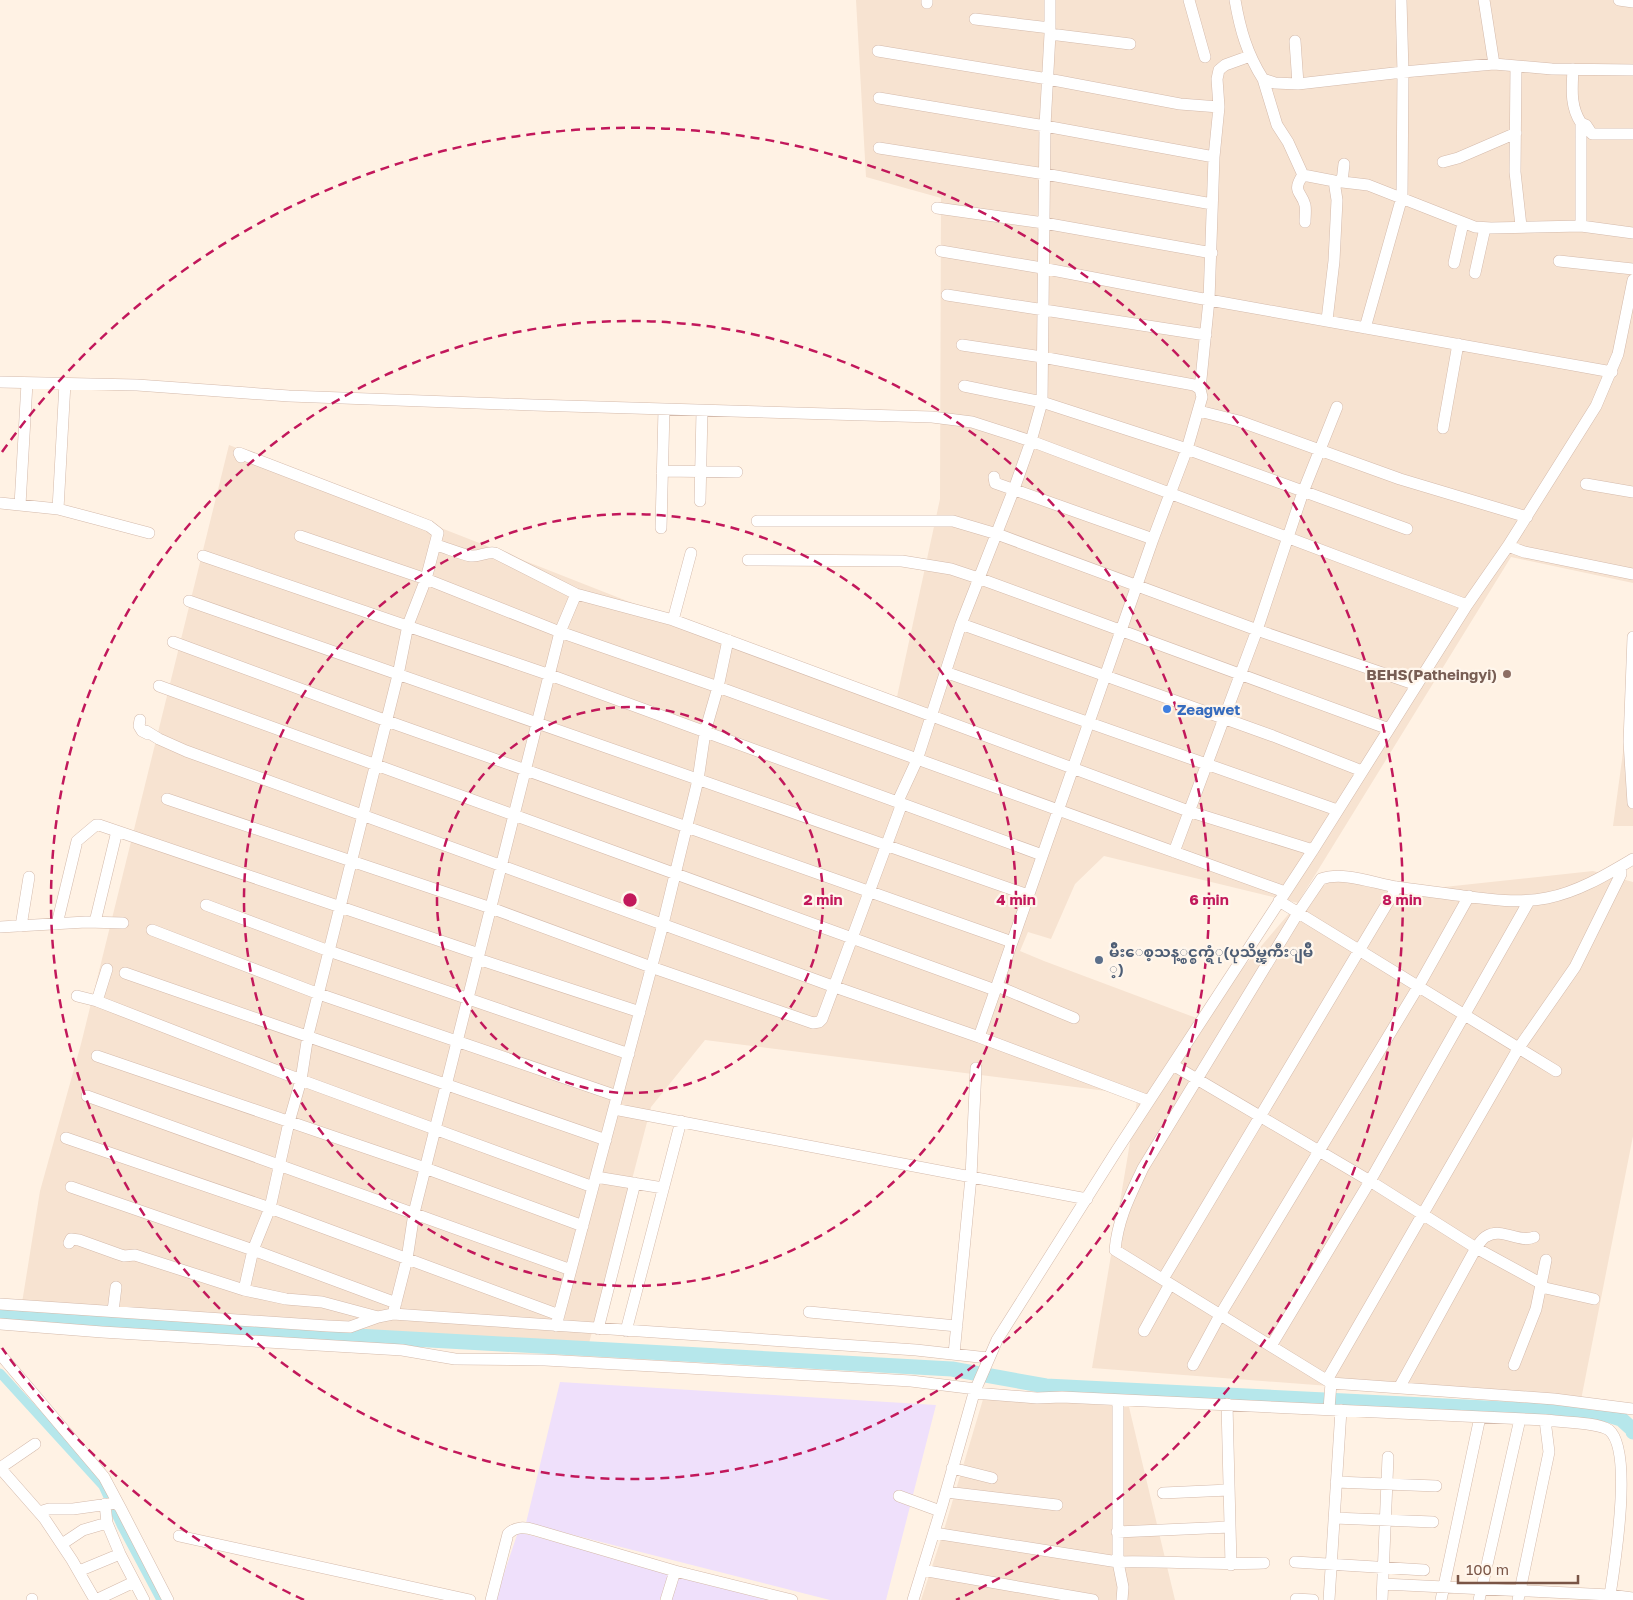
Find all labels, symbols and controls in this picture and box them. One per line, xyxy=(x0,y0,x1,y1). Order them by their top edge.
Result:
place label: BEHS(Patheingyi) xyxy=(1366,665,1497,683)
marker: BEHS(Patheingyi) xyxy=(1501,668,1513,680)
place label: Zeagwet xyxy=(1177,700,1240,718)
marker: Zeagwet xyxy=(1161,703,1173,715)
text: 2 min xyxy=(803,890,843,908)
text: 4 min xyxy=(996,890,1036,908)
text: 6 min xyxy=(1189,890,1229,908)
text: 8 min xyxy=(1382,890,1422,908)
centre of rings xyxy=(621,891,639,909)
place label: မ်ိဳးေစ့သန့္စင္စက္ရံု(ပုသိမ္ၾကီးျမိဳ ့) xyxy=(1109,942,1313,979)
marker: မ်ိဳးေစ့သန့္စင္စက္ရံု(ပုသိမ္ၾကီးျမိဳ ့) xyxy=(1093,954,1105,966)
scale bar xyxy=(1458,1552,1578,1584)
text: 100 m xyxy=(1466,1560,1509,1578)

